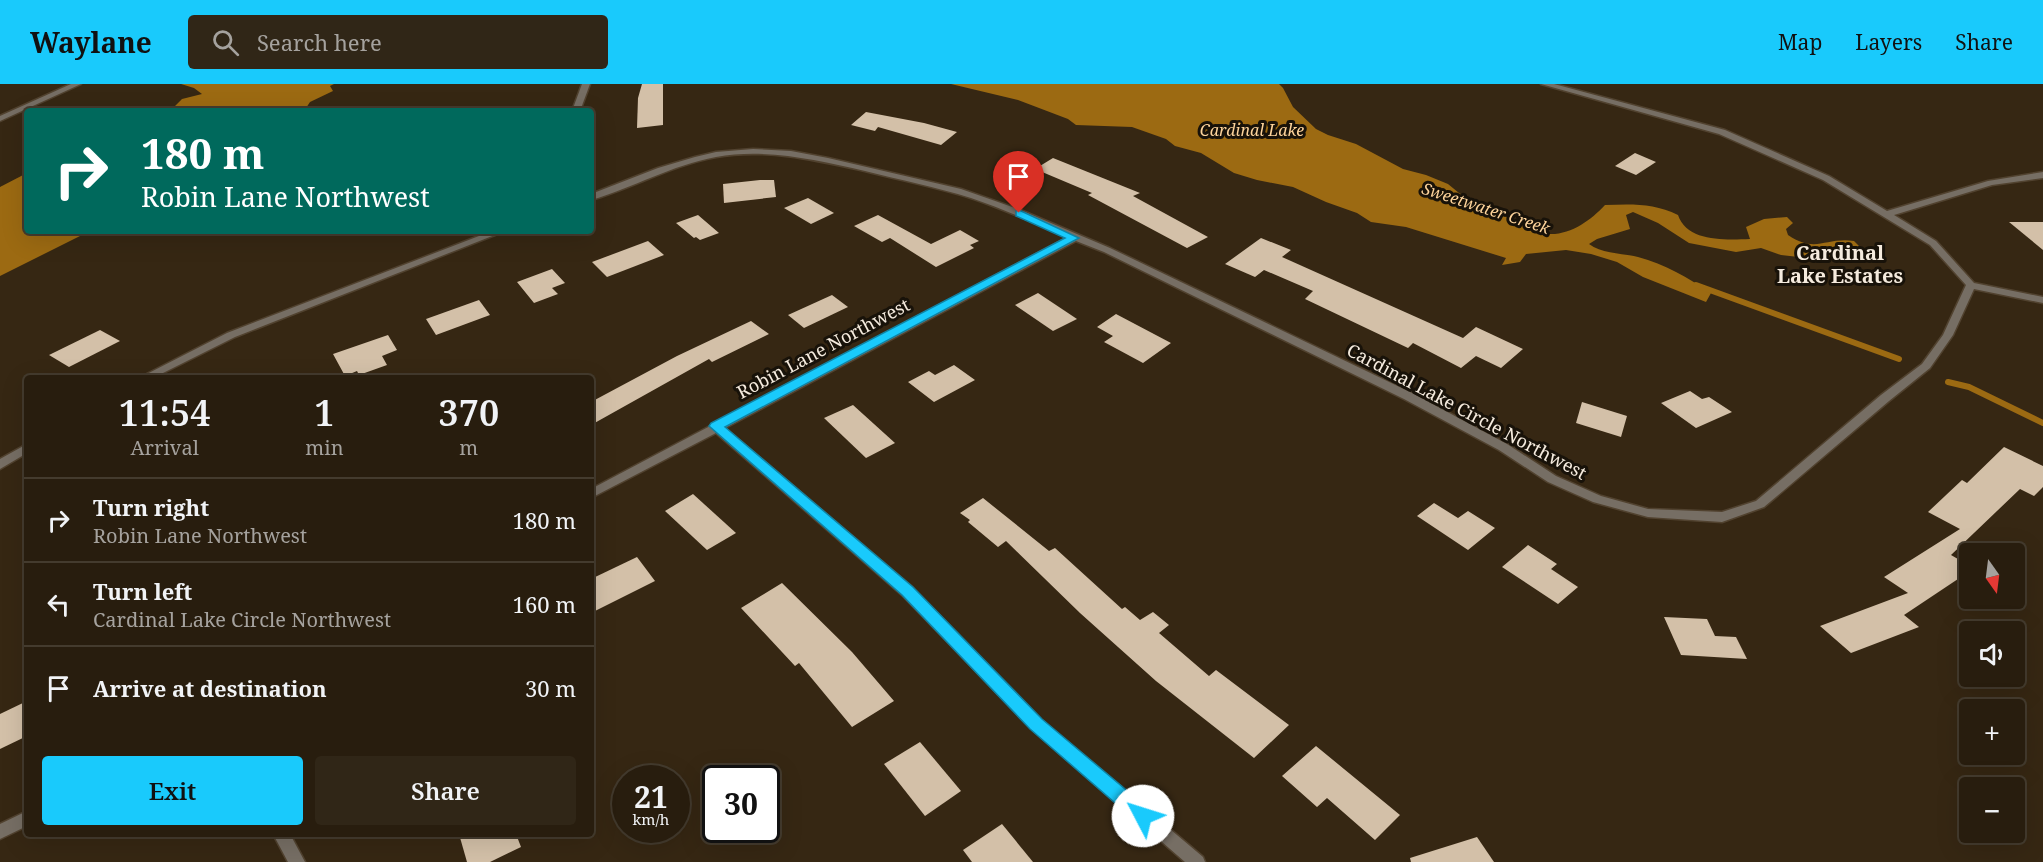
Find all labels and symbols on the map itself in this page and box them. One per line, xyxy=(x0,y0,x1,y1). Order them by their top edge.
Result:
water label: Cardinal Lake xyxy=(1200,119,1304,141)
pin xyxy=(993,151,1044,213)
water label: Sweetwater Creek xyxy=(1419,177,1554,239)
district label: Cardinal Lake Estates xyxy=(1777,239,1903,289)
street label: Robin Lane Northwest xyxy=(732,292,914,404)
street label: Cardinal Lake Circle Northwest xyxy=(1343,337,1591,485)
north arrow xyxy=(1959,543,2025,609)
speed limit sign: 30 xyxy=(702,765,780,843)
position arrow xyxy=(1111,784,1175,848)

